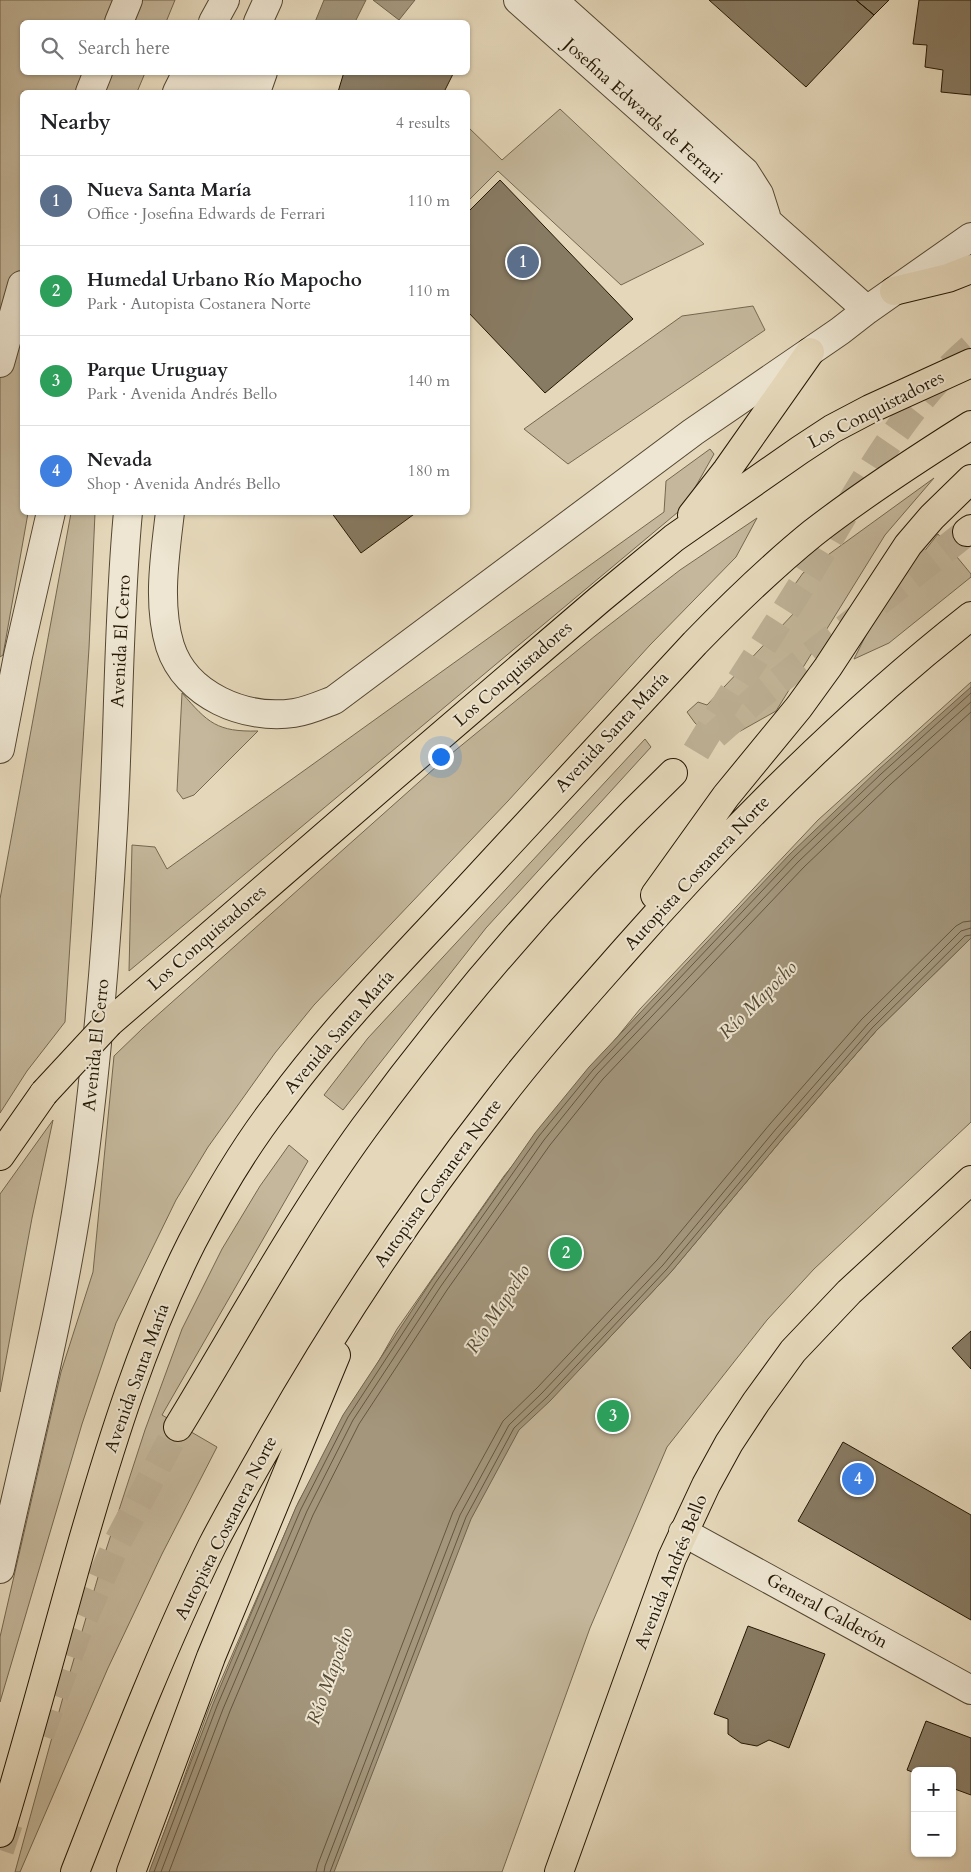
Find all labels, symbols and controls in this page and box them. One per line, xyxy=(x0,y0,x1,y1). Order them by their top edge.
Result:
search box xyxy=(20,20,470,75)
street label: Josefina Edwards de Ferrari xyxy=(556,31,728,189)
icon: search xyxy=(38,34,66,62)
text: Search here xyxy=(78,35,170,61)
text: Nearby xyxy=(40,108,111,137)
text: 4 results xyxy=(396,112,450,134)
text: Nueva Santa María xyxy=(87,177,251,203)
text: 1 xyxy=(52,190,60,212)
text: 110 m xyxy=(408,190,450,212)
text: Office · Josefina Edwards de Ferrari xyxy=(87,203,325,225)
pin: 1 xyxy=(507,243,539,281)
text: Humedal Urbano Río Mapocho xyxy=(87,267,362,293)
text: 2 xyxy=(52,280,60,302)
text: 110 m xyxy=(408,280,450,302)
text: Park · Autopista Costanera Norte xyxy=(87,293,311,315)
text: Parque Uruguay xyxy=(87,357,228,383)
street label: Los Conquistadores xyxy=(804,365,948,455)
text: 3 xyxy=(52,370,60,392)
text: 140 m xyxy=(408,370,450,392)
text: Park · Avenida Andrés Bello xyxy=(87,383,277,405)
text: Nevada xyxy=(87,447,152,473)
text: 4 xyxy=(52,460,60,482)
text: 180 m xyxy=(408,460,450,482)
text: Shop · Avenida Andrés Bello xyxy=(87,473,280,495)
street label: Avenida El Cerro xyxy=(105,574,137,708)
street label: Los Conquistadores xyxy=(448,616,578,732)
street label: Avenida Santa María xyxy=(549,666,675,798)
your location xyxy=(428,744,454,770)
street label: Autopista Costanera Norte xyxy=(619,790,775,956)
street label: Los Conquistadores xyxy=(142,880,272,996)
water label: Río Mapocho xyxy=(713,955,803,1045)
street label: Avenida Santa María xyxy=(278,964,400,1099)
street label: Avenida El Cerro xyxy=(77,977,115,1112)
street label: Autopista Costanera Norte xyxy=(368,1093,508,1273)
pin: 2 xyxy=(550,1234,582,1272)
water label: Río Mapocho xyxy=(460,1259,537,1359)
street label: Avenida Santa María xyxy=(98,1300,176,1456)
pin: 3 xyxy=(597,1397,629,1435)
street label: Autopista Costanera Norte xyxy=(169,1432,283,1624)
pin: 4 xyxy=(842,1460,874,1498)
street label: Avenida Andrés Bello xyxy=(628,1491,714,1653)
street label: General Calderón xyxy=(762,1567,893,1655)
water label: Río Mapocho xyxy=(300,1624,360,1728)
map controls xyxy=(911,1767,956,1857)
button: + xyxy=(911,1767,956,1812)
button: − xyxy=(911,1812,956,1857)

